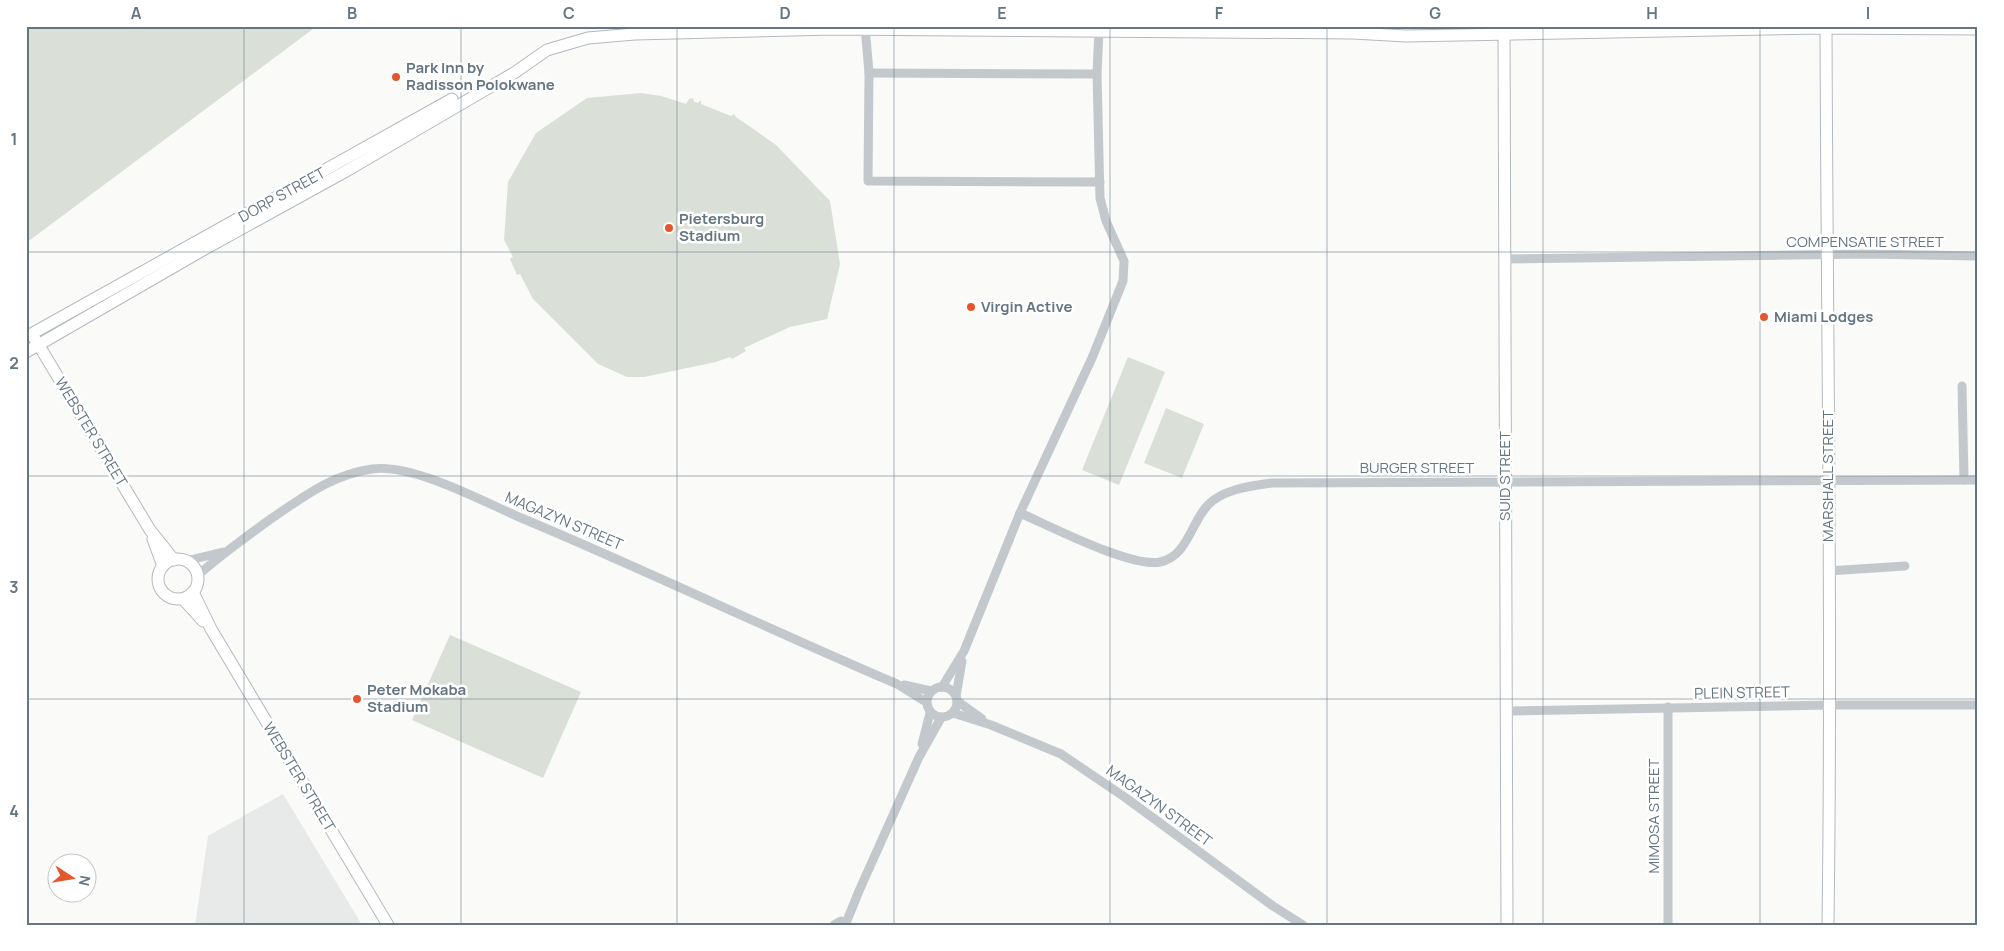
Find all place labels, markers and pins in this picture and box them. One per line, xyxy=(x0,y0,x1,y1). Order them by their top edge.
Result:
place label: Park Inn by Radisson Polokwane xyxy=(406,57,555,95)
marker: Park Inn by Radisson Polokwane xyxy=(390,71,402,83)
place label: Pietersburg Stadium xyxy=(679,208,764,246)
marker: Pietersburg Stadium xyxy=(663,222,675,234)
place label: Virgin Active xyxy=(981,296,1072,317)
marker: Virgin Active xyxy=(965,301,977,313)
place label: Miami Lodges xyxy=(1774,306,1873,327)
marker: Miami Lodges xyxy=(1758,311,1770,323)
place label: Peter Mokaba Stadium xyxy=(367,679,466,717)
marker: Peter Mokaba Stadium xyxy=(351,693,363,705)

